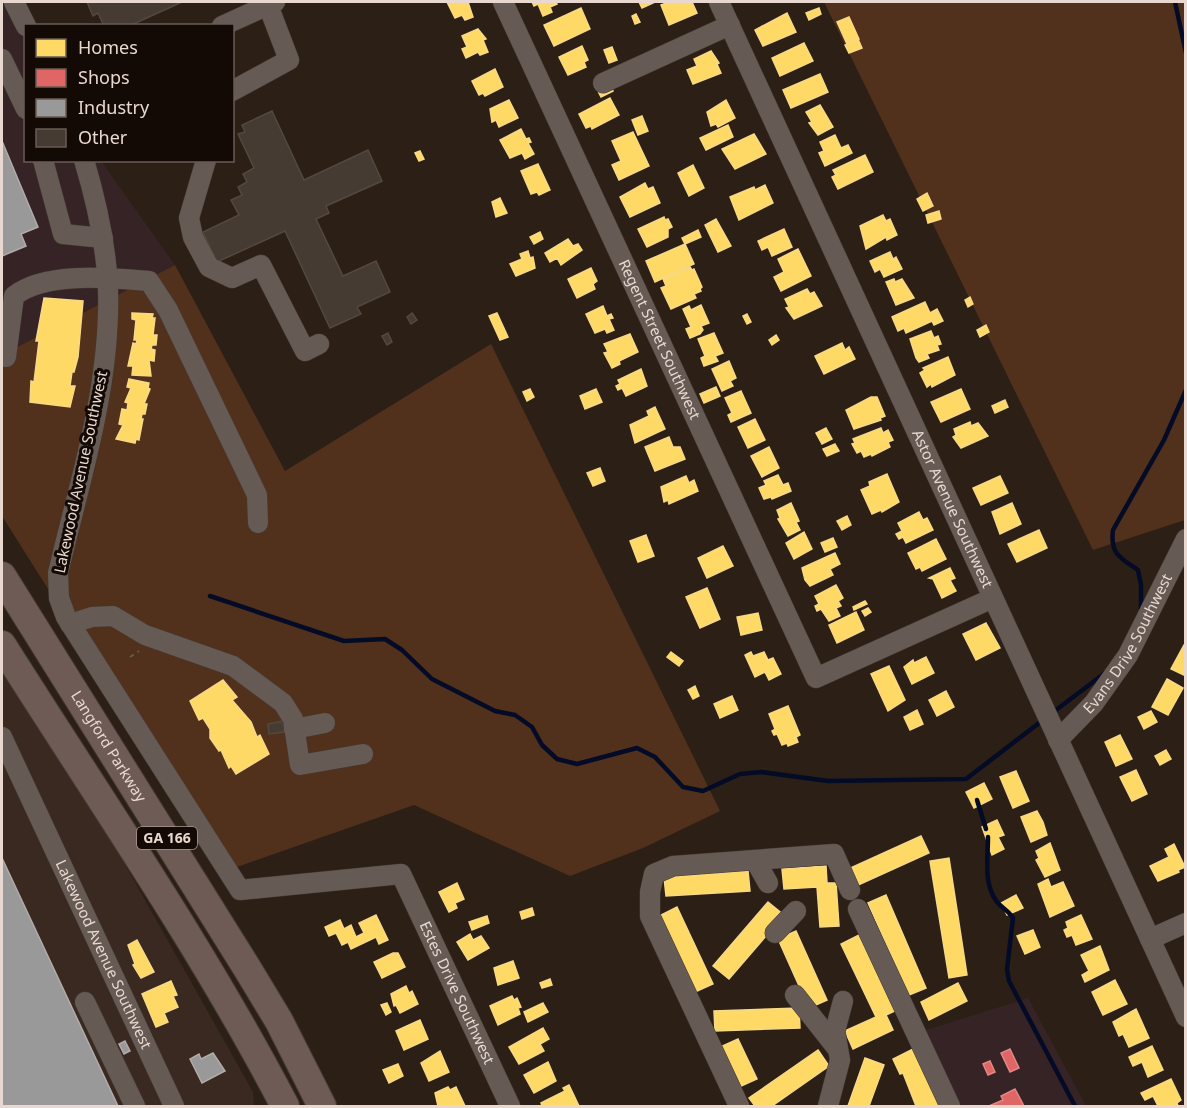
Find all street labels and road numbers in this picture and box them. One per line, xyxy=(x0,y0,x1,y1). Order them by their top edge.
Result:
street label: Regent Street Southwest xyxy=(615,256,706,423)
street label: Lakewood Avenue Southwest xyxy=(49,368,111,575)
street label: Astor Avenue Southwest xyxy=(908,426,998,591)
street label: Evans Drive Southwest xyxy=(1078,569,1176,718)
street label: Langford Parkway xyxy=(67,686,152,806)
road number: GA 166 xyxy=(137,827,197,849)
street label: Lakewood Avenue Southwest xyxy=(52,856,157,1052)
street label: Estes Drive Southwest xyxy=(416,918,500,1068)

